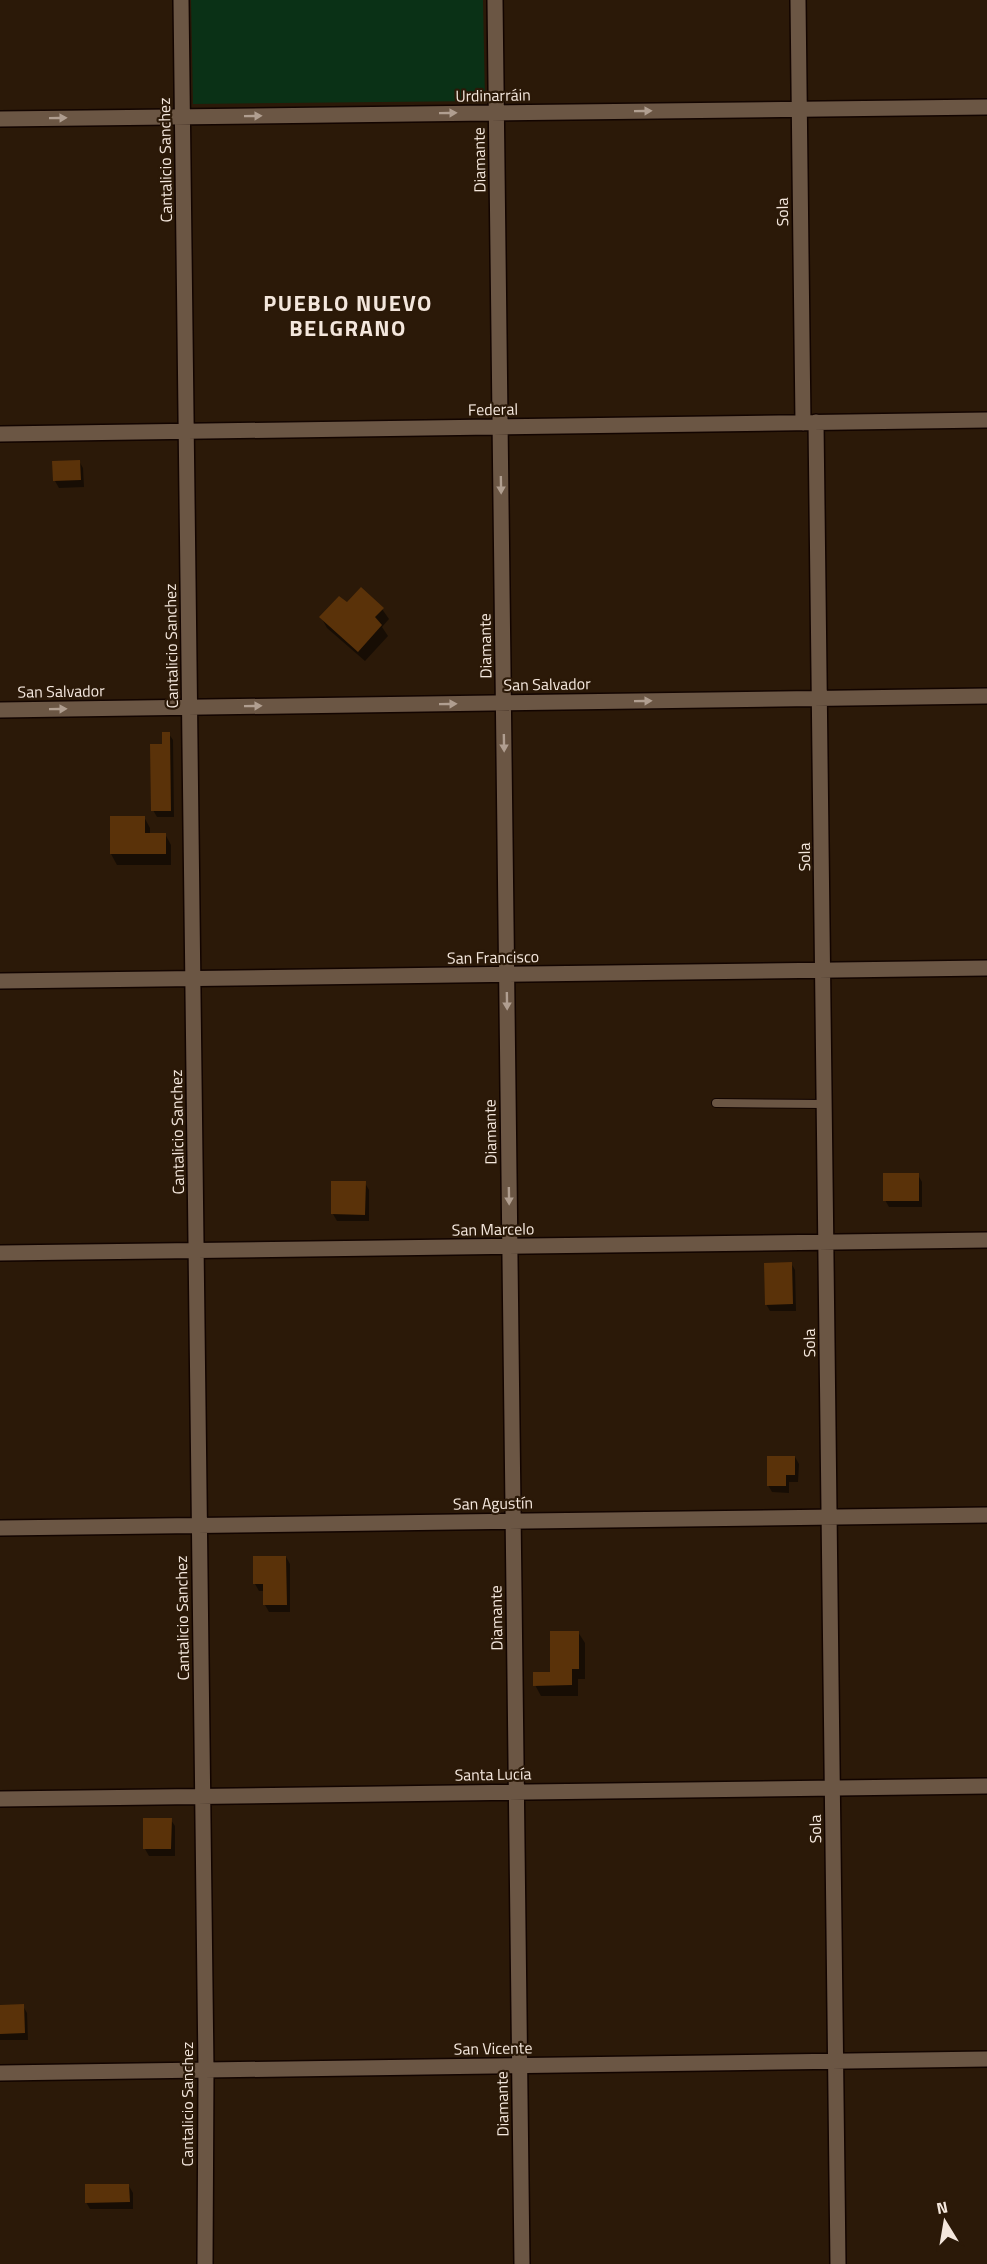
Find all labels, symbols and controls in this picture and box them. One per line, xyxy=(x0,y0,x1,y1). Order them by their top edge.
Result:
street label: Urdinarráin xyxy=(455,82,531,108)
street label: Cantalicio Sanchez xyxy=(152,97,178,223)
one-way arrow xyxy=(634,106,653,116)
one-way arrow xyxy=(439,108,458,118)
one-way arrow xyxy=(244,111,263,120)
one-way arrow xyxy=(49,113,68,123)
street label: Diamante xyxy=(466,127,492,193)
street label: Sola xyxy=(770,197,794,227)
district label: PUEBLO NUEVO BELGRANO xyxy=(263,286,433,345)
street label: Federal xyxy=(468,397,518,421)
one-way arrow xyxy=(496,476,506,495)
street label: Cantalicio Sanchez xyxy=(158,583,184,709)
street label: Diamante xyxy=(472,613,498,679)
street label: San Salvador xyxy=(503,671,591,697)
street label: San Salvador xyxy=(17,678,105,704)
one-way arrow xyxy=(634,696,653,706)
one-way arrow xyxy=(439,699,458,708)
one-way arrow xyxy=(244,701,263,711)
one-way arrow xyxy=(49,704,68,714)
one-way arrow xyxy=(499,734,509,753)
street label: Sola xyxy=(792,842,816,872)
street label: San Francisco xyxy=(447,944,539,970)
one-way arrow xyxy=(502,992,512,1011)
street label: Cantalicio Sanchez xyxy=(164,1069,190,1195)
street label: Diamante xyxy=(477,1099,503,1165)
one-way arrow xyxy=(504,1187,514,1206)
street label: San Marcelo xyxy=(451,1216,535,1242)
street label: Sola xyxy=(797,1328,821,1358)
street label: San Agustín xyxy=(453,1490,533,1516)
street label: Cantalicio Sanchez xyxy=(169,1555,195,1681)
street label: Diamante xyxy=(483,1585,509,1651)
street label: Santa Lucía xyxy=(454,1761,532,1787)
street label: Sola xyxy=(803,1814,827,1844)
street label: San Vicente xyxy=(453,2035,533,2061)
street label: Cantalicio Sanchez xyxy=(175,2042,199,2166)
street label: Diamante xyxy=(489,2071,515,2137)
north arrow xyxy=(915,2192,975,2252)
text: N xyxy=(934,2194,950,2220)

